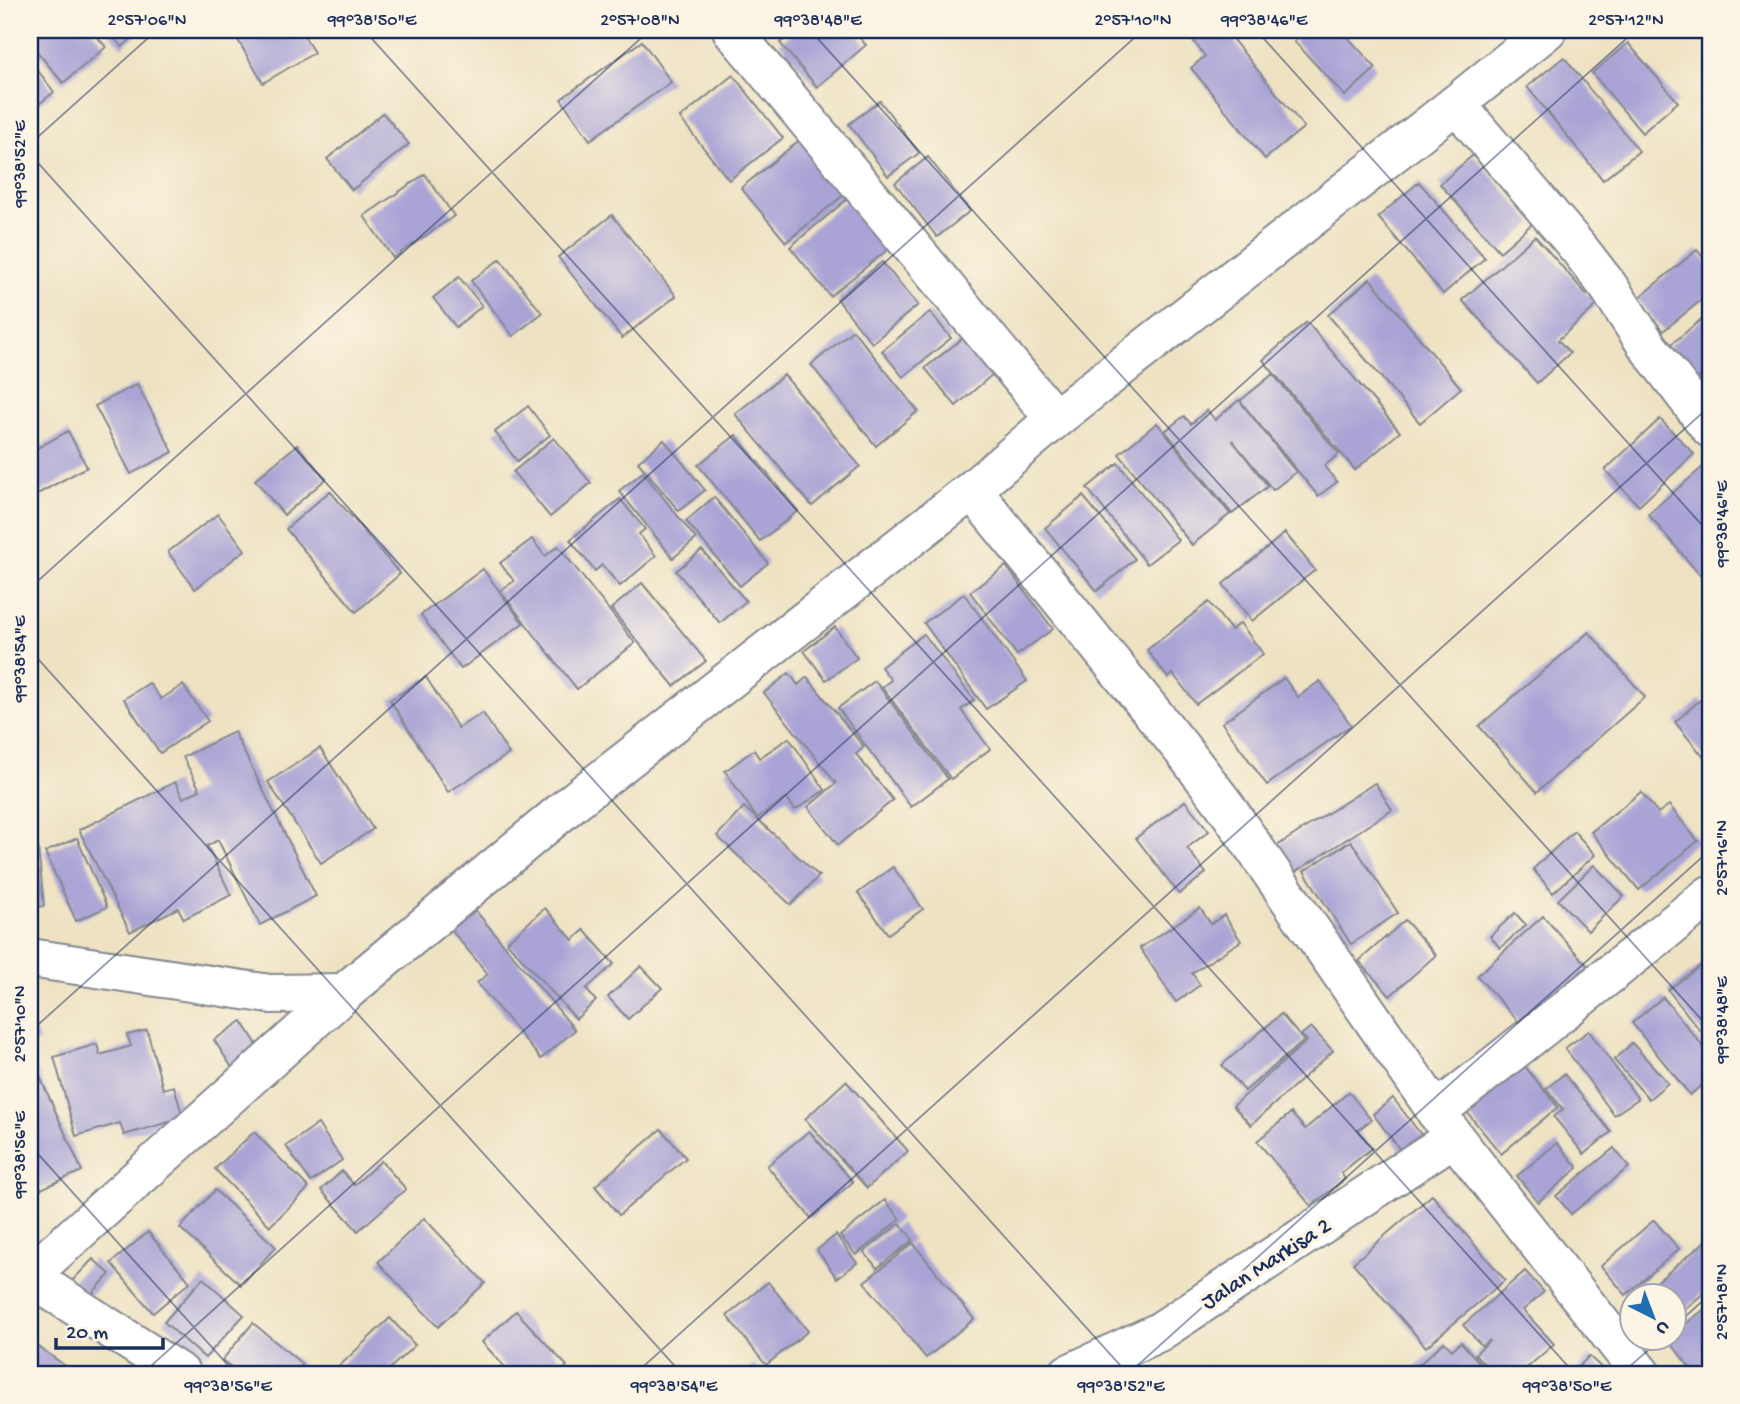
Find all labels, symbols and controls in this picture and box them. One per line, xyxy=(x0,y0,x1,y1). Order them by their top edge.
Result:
text: 2°57'06"N xyxy=(108,11,186,32)
text: 99°38'50"E xyxy=(327,11,417,32)
text: 2°57'08"N xyxy=(600,11,680,32)
text: 99°38'48"E xyxy=(774,11,862,32)
text: 2°57'10"N xyxy=(1094,11,1172,32)
text: 99°38'46"E xyxy=(1220,11,1308,32)
text: 2°57'12"N xyxy=(1588,11,1664,32)
text: 99°38'52"E xyxy=(11,120,32,208)
text: 99°38'46"E xyxy=(1713,480,1734,568)
text: 99°38'54"E xyxy=(11,615,32,703)
text: 2°57'16"N xyxy=(1713,820,1734,896)
text: 99°38'48"E xyxy=(1713,976,1734,1064)
text: 2°57'10"N xyxy=(11,985,32,1063)
text: 99°38'56"E xyxy=(11,1111,32,1200)
street label: Jalan Markisa 2 xyxy=(1197,1213,1337,1317)
text: 2°57'18"N xyxy=(1713,1264,1734,1340)
north arrow xyxy=(1618,1282,1688,1352)
scale bar xyxy=(56,1306,163,1350)
text: U xyxy=(1650,1315,1674,1339)
text: 20 m xyxy=(66,1322,108,1347)
text: 99°38'56"E xyxy=(183,1377,272,1398)
text: 99°38'54"E xyxy=(630,1377,718,1398)
text: 99°38'52"E xyxy=(1077,1377,1165,1398)
text: 99°38'50"E xyxy=(1522,1377,1612,1398)

